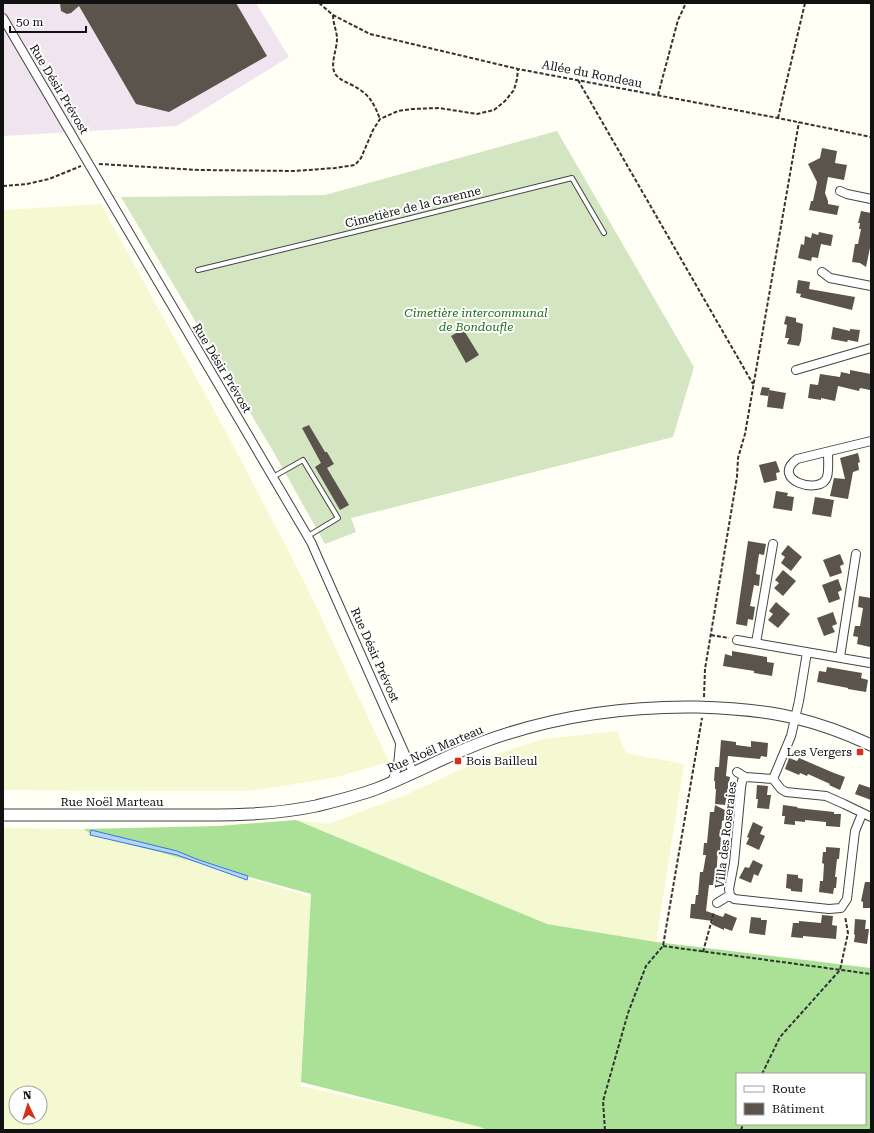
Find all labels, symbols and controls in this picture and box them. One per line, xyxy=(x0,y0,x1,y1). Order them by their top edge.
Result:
scale bar xyxy=(10,8,86,34)
text: 50 m xyxy=(16,15,43,29)
street label: Rue Désir Prévost xyxy=(27,42,92,137)
street label: Allée du Rondeau xyxy=(541,57,644,91)
street label: Cimetière de la Garenne xyxy=(344,183,483,231)
park label: Cimetière intercommunal de Bondoufle xyxy=(404,306,548,334)
street label: Rue Désir Prévost xyxy=(190,321,255,416)
street label: Rue Désir Prévost xyxy=(348,606,402,705)
street label: Rue Noël Marteau xyxy=(385,722,486,776)
place label: Les Vergers xyxy=(786,745,852,759)
marker: Les Vergers xyxy=(855,747,865,757)
place label: Bois Bailleul xyxy=(466,754,538,768)
marker: Bois Bailleul xyxy=(453,756,463,766)
street label: Villa des Roseraies xyxy=(713,781,740,889)
street label: Rue Noël Marteau xyxy=(60,795,164,809)
legend xyxy=(736,1073,866,1125)
text: Route xyxy=(772,1082,806,1096)
north arrow xyxy=(8,1085,48,1125)
text: N xyxy=(23,1089,33,1102)
text: Bâtiment xyxy=(772,1102,825,1116)

